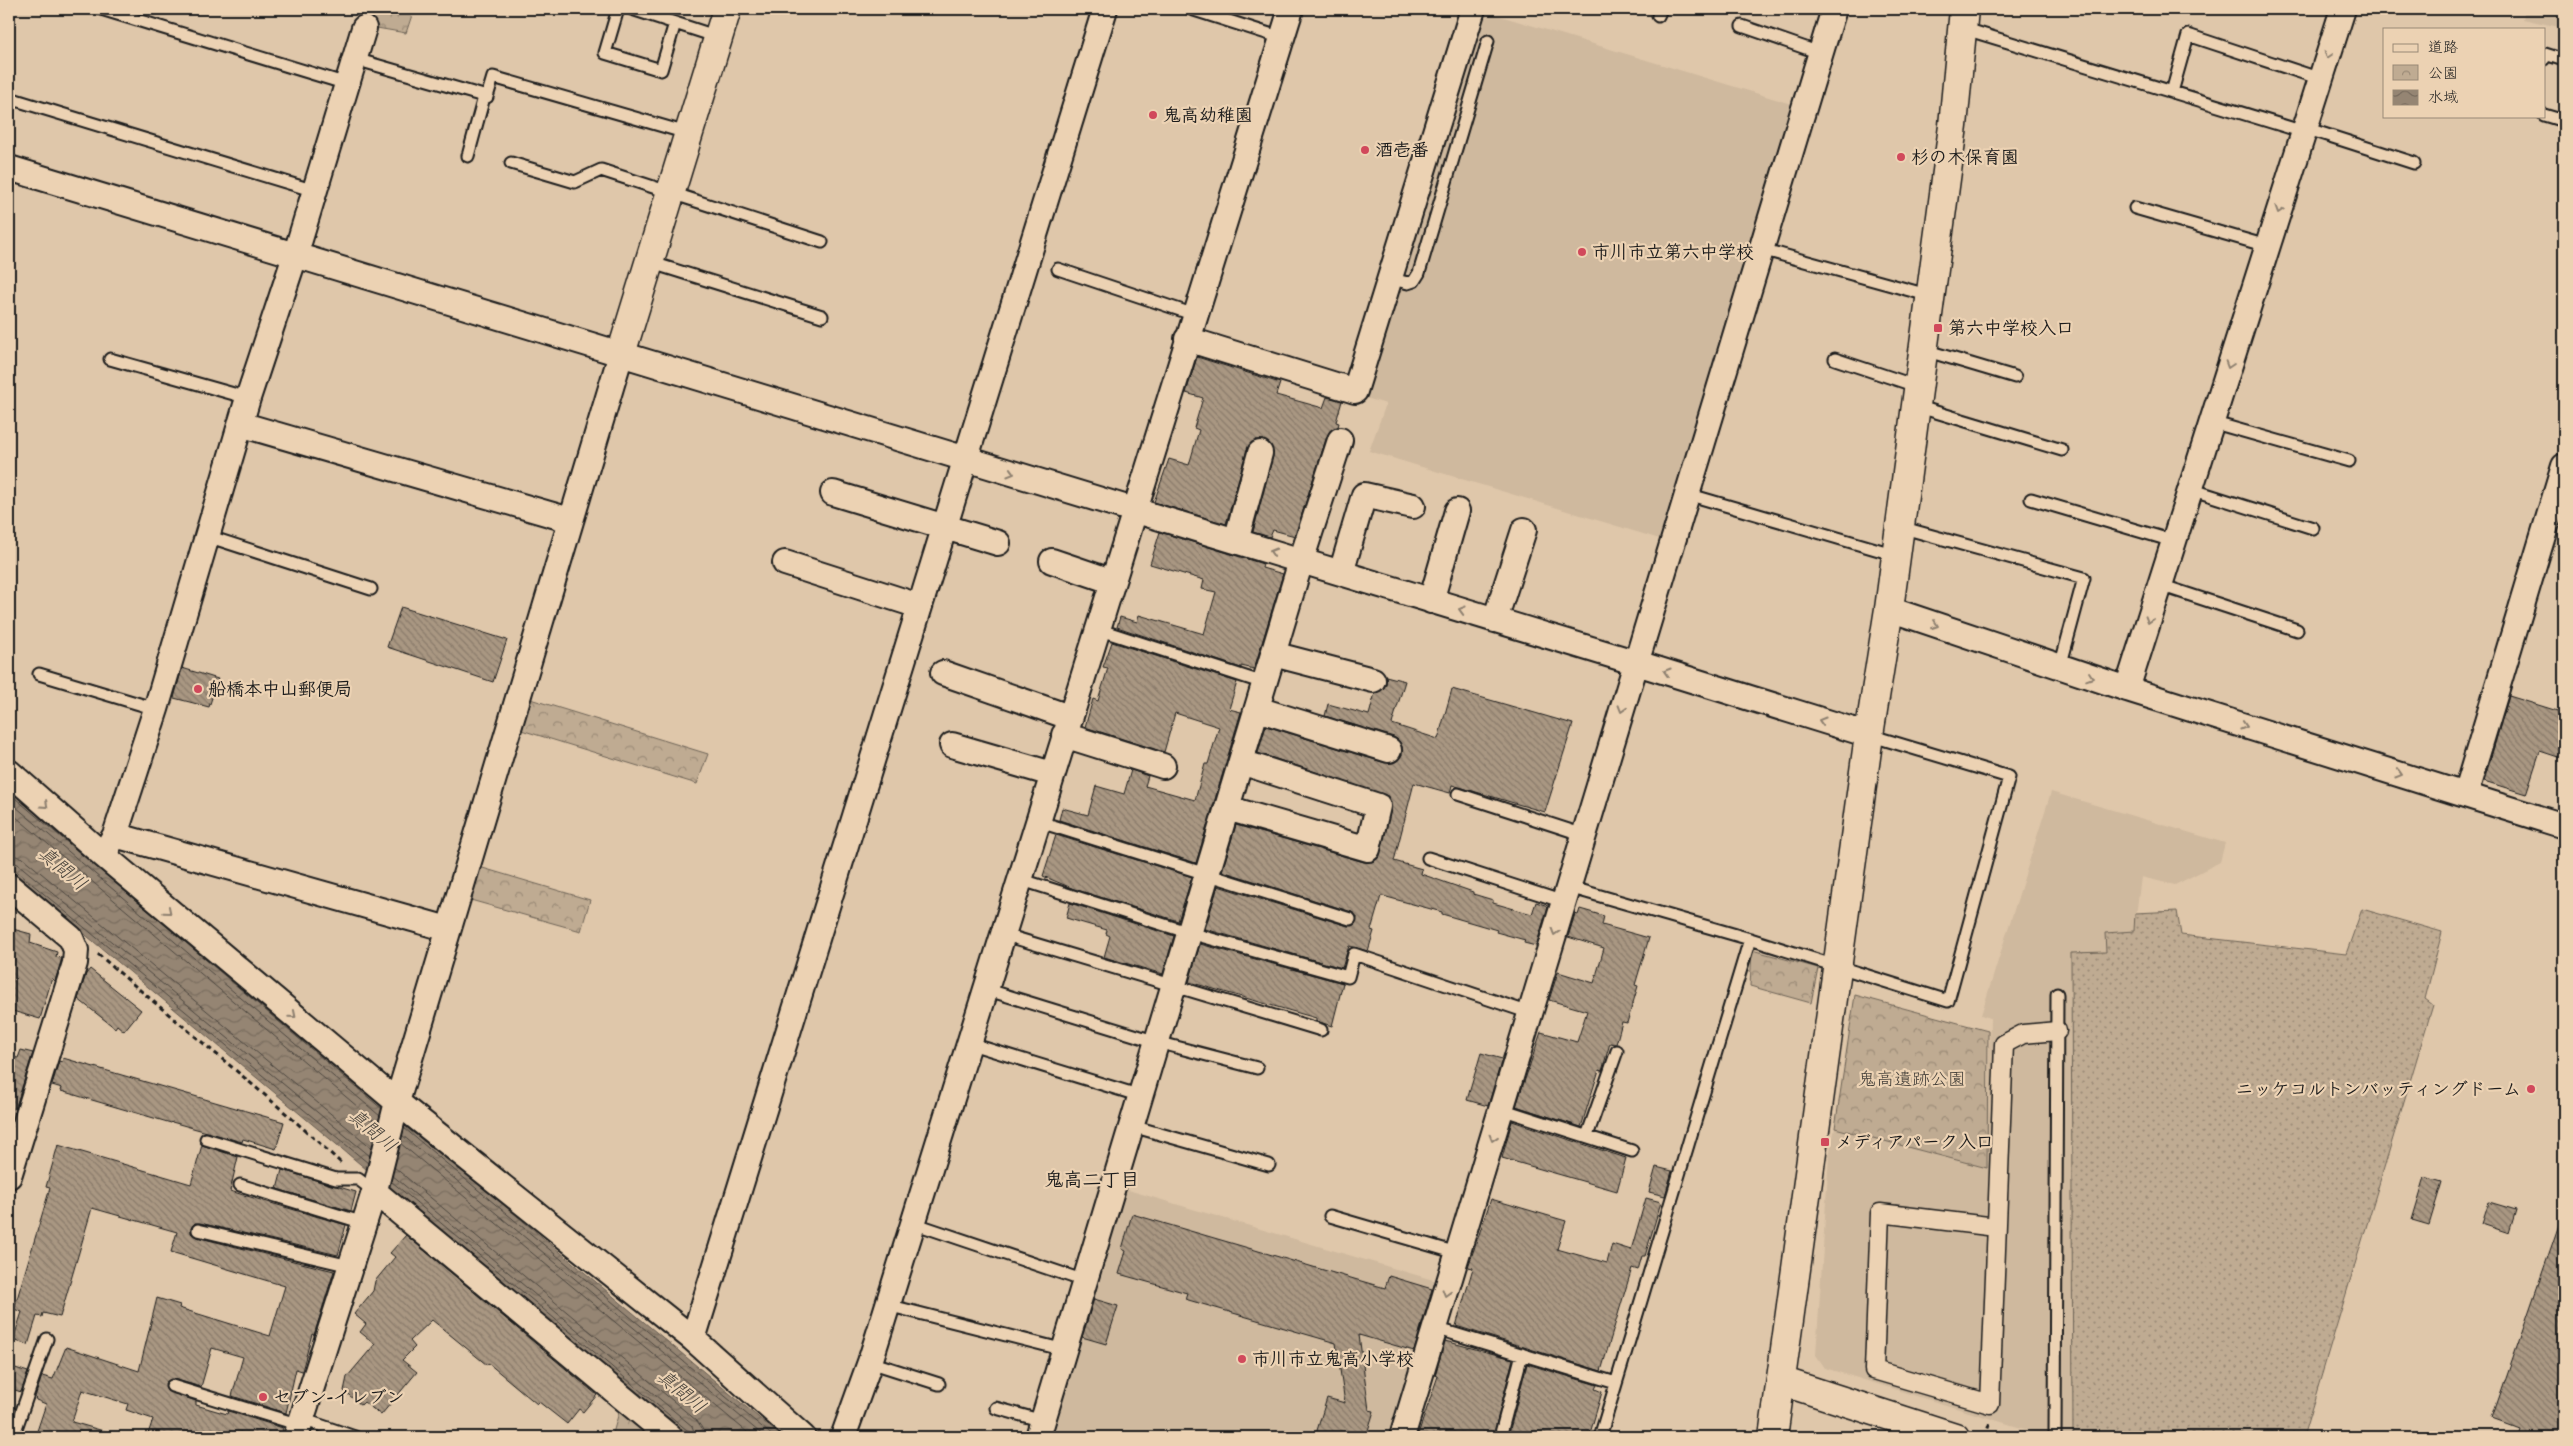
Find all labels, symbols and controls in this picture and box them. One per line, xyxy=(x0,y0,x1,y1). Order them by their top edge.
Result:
legend xyxy=(2383,28,2546,118)
text: 道路 xyxy=(2428,37,2458,58)
one-way arrow xyxy=(2324,51,2334,59)
text: 公園 xyxy=(2428,63,2458,84)
text: 水域 xyxy=(2428,87,2458,108)
place label: 鬼高幼稚園 xyxy=(1163,103,1253,128)
marker: 鬼高幼稚園 xyxy=(1147,109,1159,121)
place label: 酒壱番 xyxy=(1375,138,1429,163)
marker: 酒壱番 xyxy=(1359,144,1371,156)
place label: 杉の木保育園 xyxy=(1911,145,2019,170)
marker: 杉の木保育園 xyxy=(1895,151,1907,163)
one-way arrow xyxy=(2275,205,2285,214)
place label: 市川市立第六中学校 xyxy=(1592,240,1754,265)
marker: 市川市立第六中学校 xyxy=(1576,246,1588,258)
place label: 第六中学校入口 xyxy=(1948,316,2074,341)
marker: 第六中学校入口 xyxy=(1932,322,1944,334)
one-way arrow xyxy=(2225,360,2235,368)
one-way arrow xyxy=(1007,467,1015,477)
one-way arrow xyxy=(1269,548,1277,558)
one-way arrow xyxy=(1458,605,1466,615)
one-way arrow xyxy=(2144,615,2154,623)
one-way arrow xyxy=(1931,619,1939,629)
one-way arrow xyxy=(1664,668,1672,678)
one-way arrow xyxy=(2085,671,2093,681)
place label: 船橋本中山郵便局 xyxy=(208,677,352,702)
marker: 船橋本中山郵便局 xyxy=(192,683,204,695)
one-way arrow xyxy=(1618,705,1628,713)
one-way arrow xyxy=(1819,716,1827,726)
one-way arrow xyxy=(2240,720,2248,730)
one-way arrow xyxy=(2395,769,2403,779)
one-way arrow xyxy=(40,799,49,808)
water label: 真間川 xyxy=(31,840,93,898)
one-way arrow xyxy=(163,905,172,914)
one-way arrow xyxy=(1550,927,1560,935)
one-way arrow xyxy=(287,1009,296,1018)
park label: 鬼高遺跡公園 xyxy=(1858,1067,1966,1092)
place label: ニッケコルトンバッティングドーム xyxy=(2236,1077,2521,1102)
marker: ニッケコルトンバッティングドーム xyxy=(2525,1083,2537,1095)
water label: 真間川 xyxy=(341,1102,403,1160)
place label: メディアパーク入口 xyxy=(1835,1130,1994,1155)
one-way arrow xyxy=(1488,1133,1498,1141)
marker: メディアパーク入口 xyxy=(1819,1136,1831,1148)
district label: 鬼高二丁目 xyxy=(1044,1167,1140,1194)
one-way arrow xyxy=(1441,1288,1451,1297)
place label: 市川市立鬼高小学校 xyxy=(1252,1347,1414,1372)
marker: 市川市立鬼高小学校 xyxy=(1236,1353,1248,1365)
water label: 真間川 xyxy=(650,1363,712,1421)
place label: セブン-イレブン xyxy=(273,1385,405,1410)
marker: セブン-イレブン xyxy=(257,1391,269,1403)

